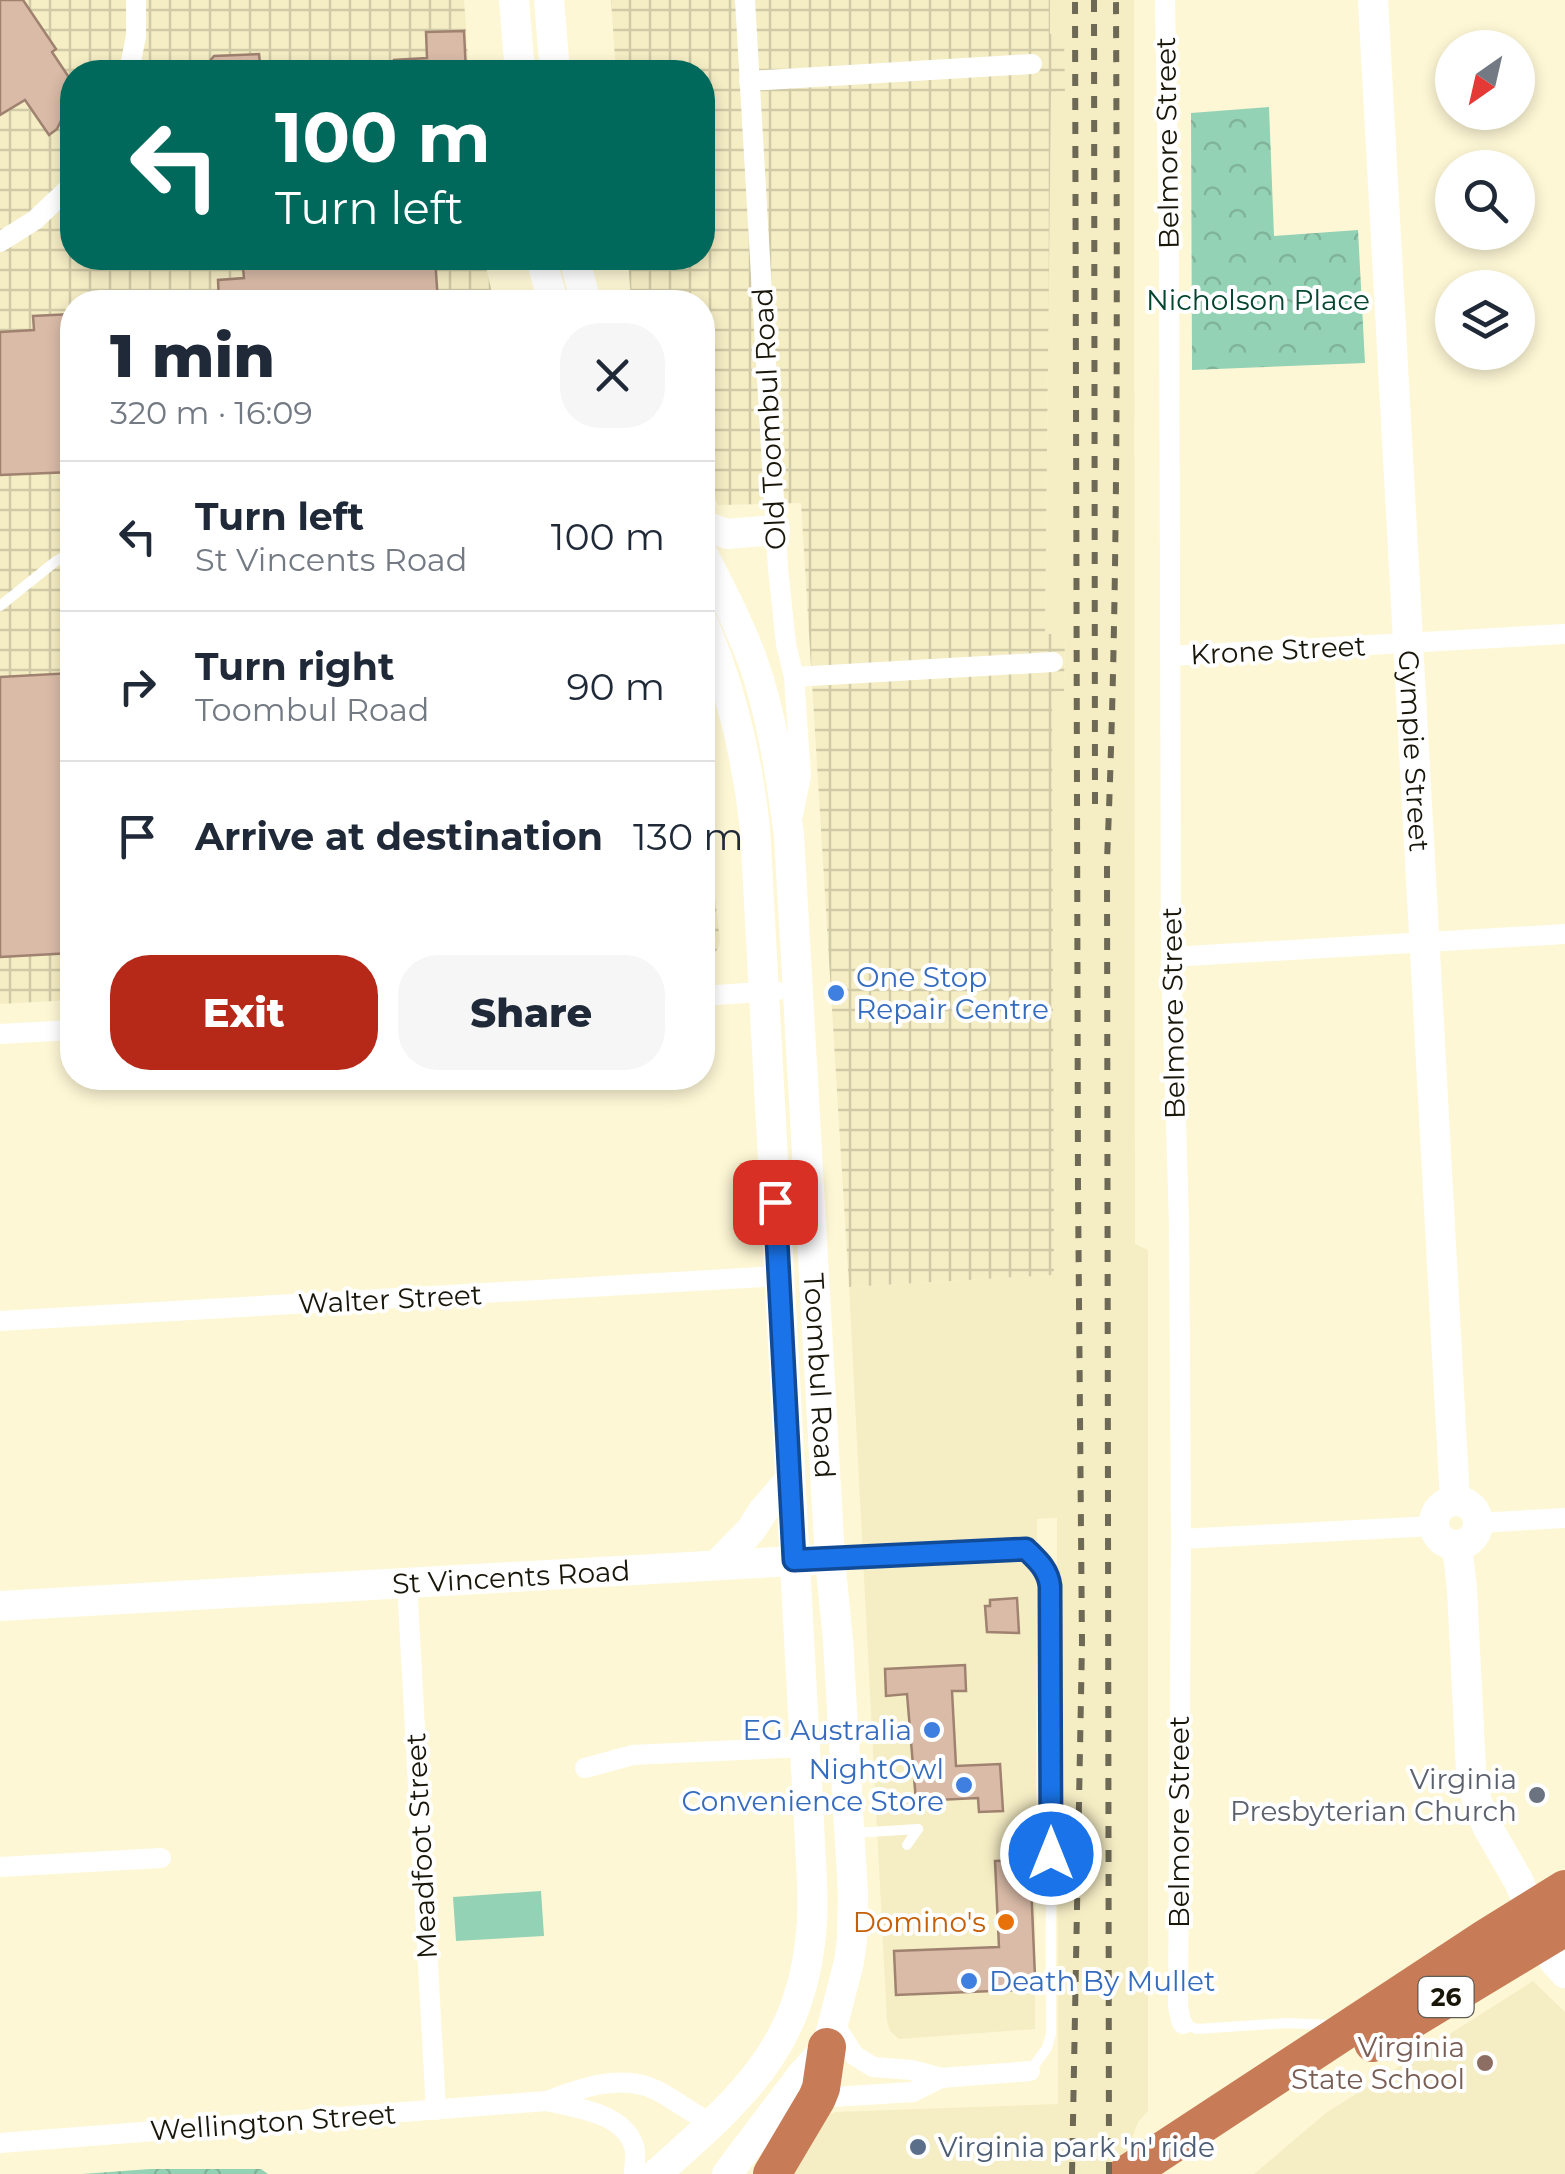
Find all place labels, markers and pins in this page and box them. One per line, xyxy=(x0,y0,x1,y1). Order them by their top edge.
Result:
place label: One Stop Repair Centre xyxy=(856,960,1049,1026)
marker: One Stop Repair Centre xyxy=(825,982,847,1004)
pin xyxy=(733,1160,818,1245)
place label: EG Australia xyxy=(743,1713,912,1747)
marker: EG Australia xyxy=(921,1719,943,1741)
place label: NightOwl Convenience Store xyxy=(681,1752,944,1818)
place label: Virginia Presbyterian Church xyxy=(1230,1762,1517,1828)
marker: NightOwl Convenience Store xyxy=(953,1774,975,1796)
marker: Virginia Presbyterian Church xyxy=(1526,1784,1548,1806)
place label: Domino's xyxy=(853,1905,986,1939)
marker: Domino's xyxy=(995,1911,1017,1933)
place label: Death By Mullet xyxy=(989,1964,1215,1998)
marker: Death By Mullet xyxy=(958,1970,980,1992)
place label: Virginia State School xyxy=(1291,2030,1465,2096)
marker: Virginia State School xyxy=(1474,2052,1496,2074)
place label: Virginia park 'n' ride xyxy=(938,2130,1215,2164)
marker: Virginia park 'n' ride xyxy=(907,2136,929,2158)

